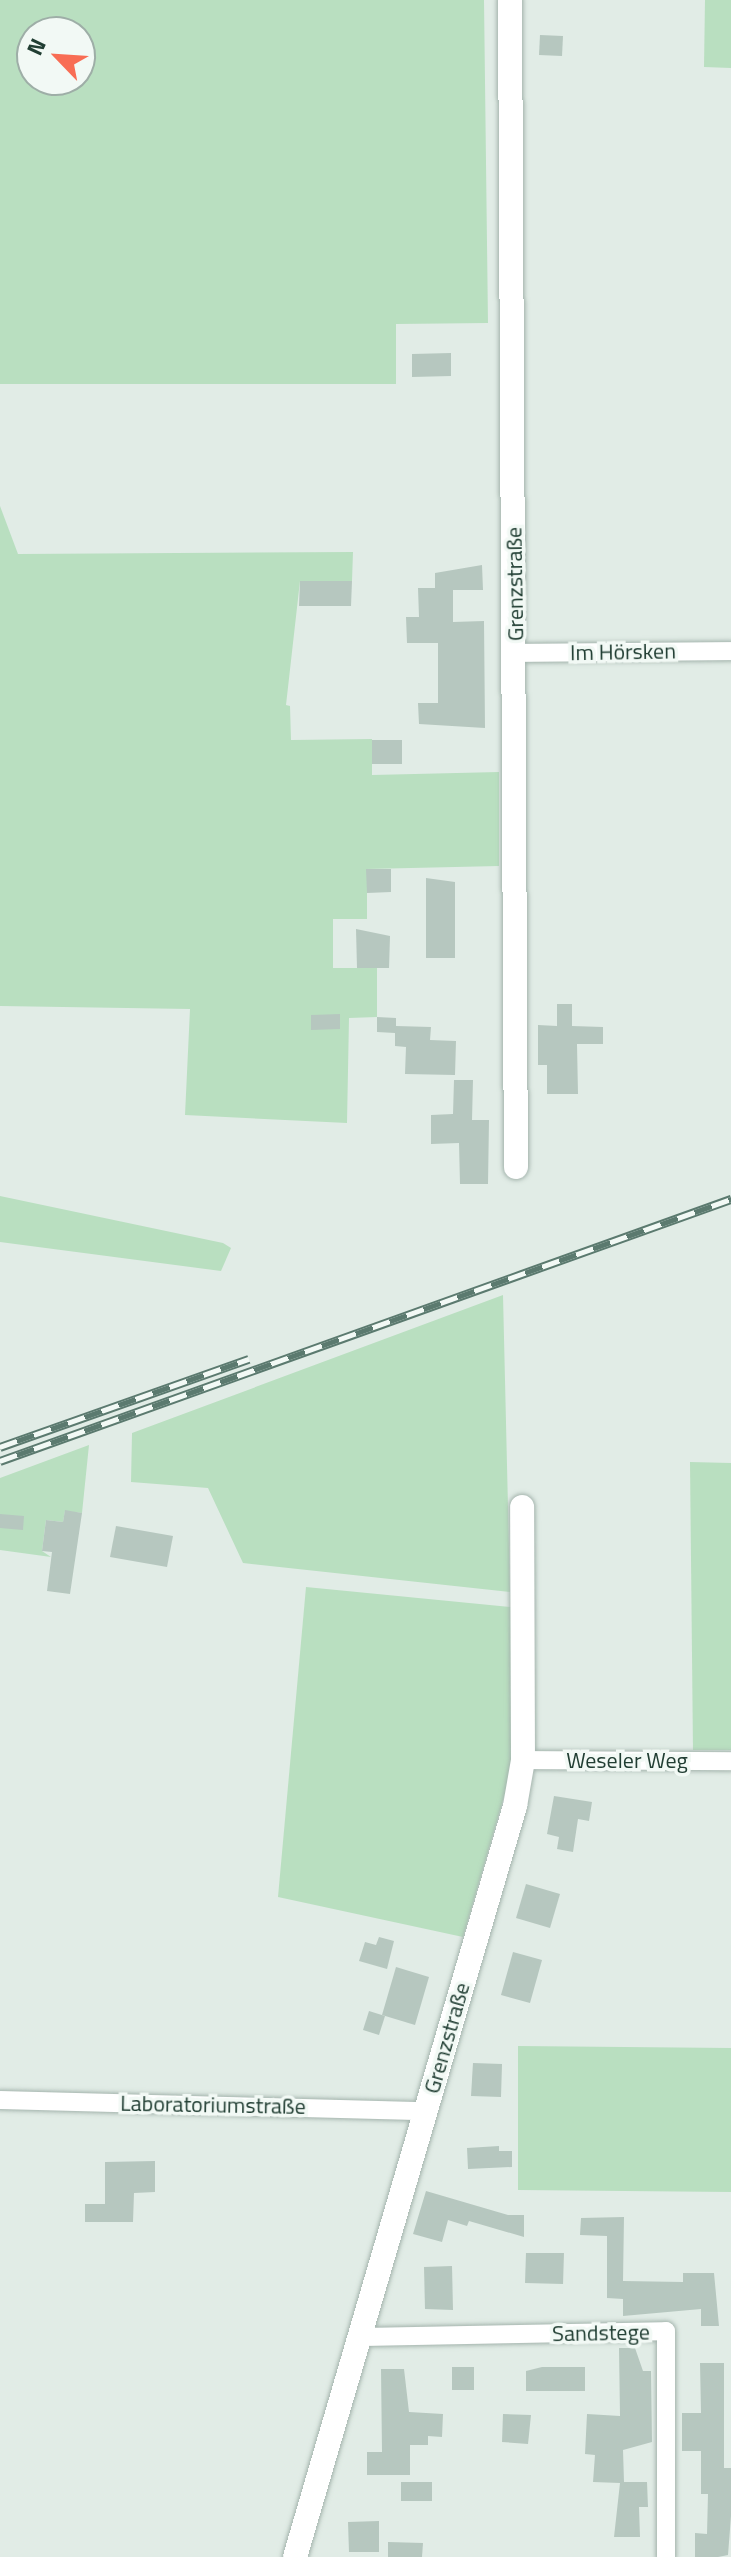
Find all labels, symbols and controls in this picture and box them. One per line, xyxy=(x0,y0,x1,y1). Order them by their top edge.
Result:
north arrow xyxy=(16,16,96,96)
text: N xyxy=(17,33,55,61)
street label: Grenzstraße xyxy=(501,527,529,641)
street label: Im Hörsken xyxy=(570,638,676,666)
street label: Weseler Weg xyxy=(566,1748,688,1774)
street label: Grenzstraße xyxy=(419,1979,475,2097)
street label: Laboratoriumstraße xyxy=(120,2090,306,2120)
street label: Sandstege xyxy=(552,2319,650,2347)

